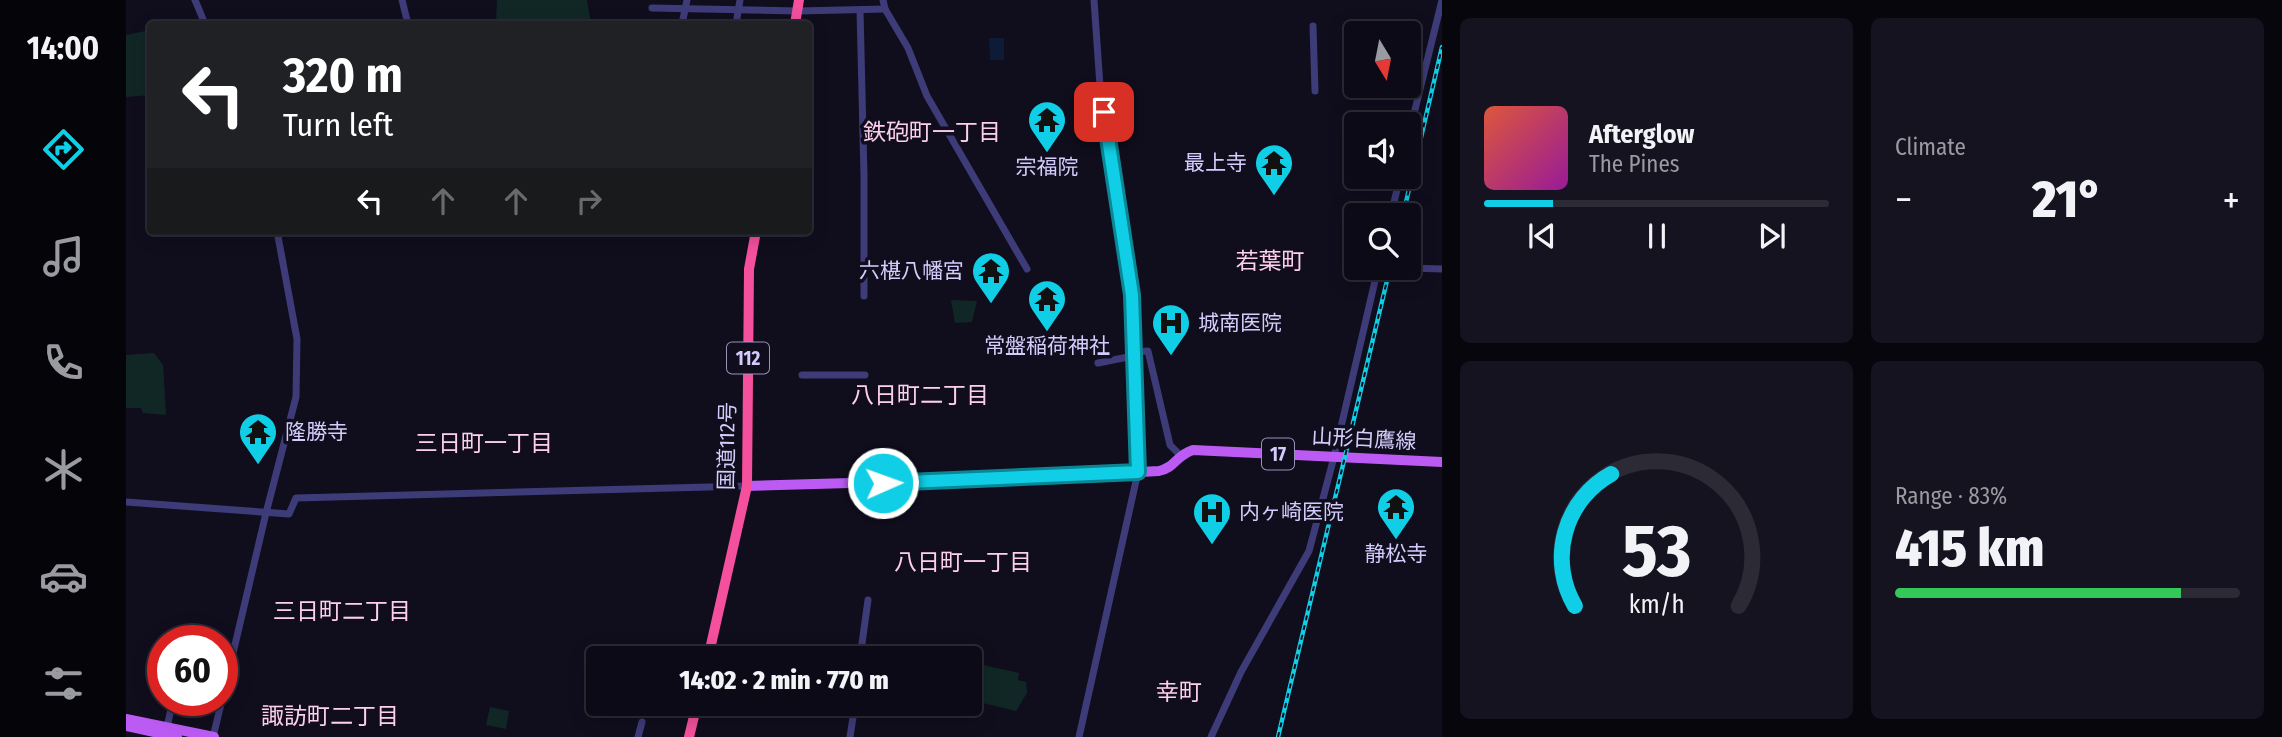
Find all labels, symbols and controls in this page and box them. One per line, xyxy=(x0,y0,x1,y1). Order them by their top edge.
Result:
north arrow xyxy=(1344,21,1421,98)
map controls xyxy=(1344,21,1421,280)
text: 14:00 xyxy=(27,29,99,67)
text: 320 m xyxy=(283,46,403,105)
icon: left xyxy=(168,49,259,140)
pin xyxy=(1074,82,1134,142)
icon: arrive xyxy=(1085,93,1123,131)
temple icon: 宗福院 xyxy=(1026,99,1068,154)
text: Turn left xyxy=(283,106,393,144)
button: sound xyxy=(1344,112,1421,189)
district label: 鉄砲町一丁目 xyxy=(863,118,1001,146)
text: Afterglow xyxy=(1589,119,1694,150)
icon: directions xyxy=(39,125,88,174)
text: Climate xyxy=(1895,133,1966,161)
temple icon: 最上寺 xyxy=(1253,142,1295,197)
place label: 最上寺 xyxy=(1184,150,1247,176)
text: The Pines xyxy=(1589,150,1680,178)
place label: 宗福院 xyxy=(1016,154,1079,180)
text: 21° xyxy=(2032,168,2103,231)
text: − xyxy=(1895,177,1912,223)
text: + xyxy=(2223,177,2240,223)
icon: left xyxy=(351,182,389,220)
icon: ahead xyxy=(424,182,462,220)
icon: ahead xyxy=(497,182,535,220)
icon: right xyxy=(570,182,608,220)
button: search xyxy=(1344,203,1421,280)
icon: previous xyxy=(1523,217,1561,255)
icon: pause xyxy=(1638,217,1676,255)
icon: next xyxy=(1753,217,1791,255)
icon: music xyxy=(39,232,88,281)
district label: 若葉町 xyxy=(1236,247,1305,275)
temple icon: 六椹八幡宮 xyxy=(970,250,1012,305)
place label: 六椹八幡宮 xyxy=(859,258,964,284)
temple icon: 常盤稲荷神社 xyxy=(1026,278,1068,333)
hospital icon: 城南医院 xyxy=(1150,302,1192,357)
place label: 城南医院 xyxy=(1198,310,1282,336)
place label: 常盤稲荷神社 xyxy=(984,333,1110,359)
icon: phone xyxy=(39,338,88,387)
road number: 112 xyxy=(727,342,769,374)
district label: 八日町二丁目 xyxy=(851,381,989,409)
street label: 国道112号 xyxy=(713,402,741,490)
temple icon: 隆勝寺 xyxy=(237,411,279,466)
place label: 隆勝寺 xyxy=(285,419,348,445)
street label: 山形白鷹線 xyxy=(1311,423,1417,455)
district label: 三日町一丁目 xyxy=(415,429,553,457)
road number: 17 xyxy=(1262,438,1294,470)
icon: climate xyxy=(39,445,88,494)
position arrow xyxy=(846,446,920,520)
text: Range · 83% xyxy=(1895,482,2007,510)
temple icon: 静松寺 xyxy=(1375,486,1417,541)
hospital icon: 内ヶ崎医院 xyxy=(1191,491,1233,546)
place label: 内ヶ崎医院 xyxy=(1239,499,1344,525)
text: 53 xyxy=(1622,508,1691,595)
text: 415 km xyxy=(1895,517,2044,580)
place label: 静松寺 xyxy=(1365,541,1428,567)
district label: 八日町一丁目 xyxy=(894,548,1032,576)
icon: car xyxy=(39,552,88,601)
text: km/h xyxy=(1629,590,1684,620)
district label: 三日町二丁目 xyxy=(273,597,411,625)
speed limit sign: 60 xyxy=(147,625,238,716)
icon: filters xyxy=(39,659,88,708)
text: 14:02 · 2 min · 770 m xyxy=(679,665,889,696)
district label: 幸町 xyxy=(1156,678,1202,706)
district label: 諏訪町二丁目 xyxy=(261,702,399,730)

